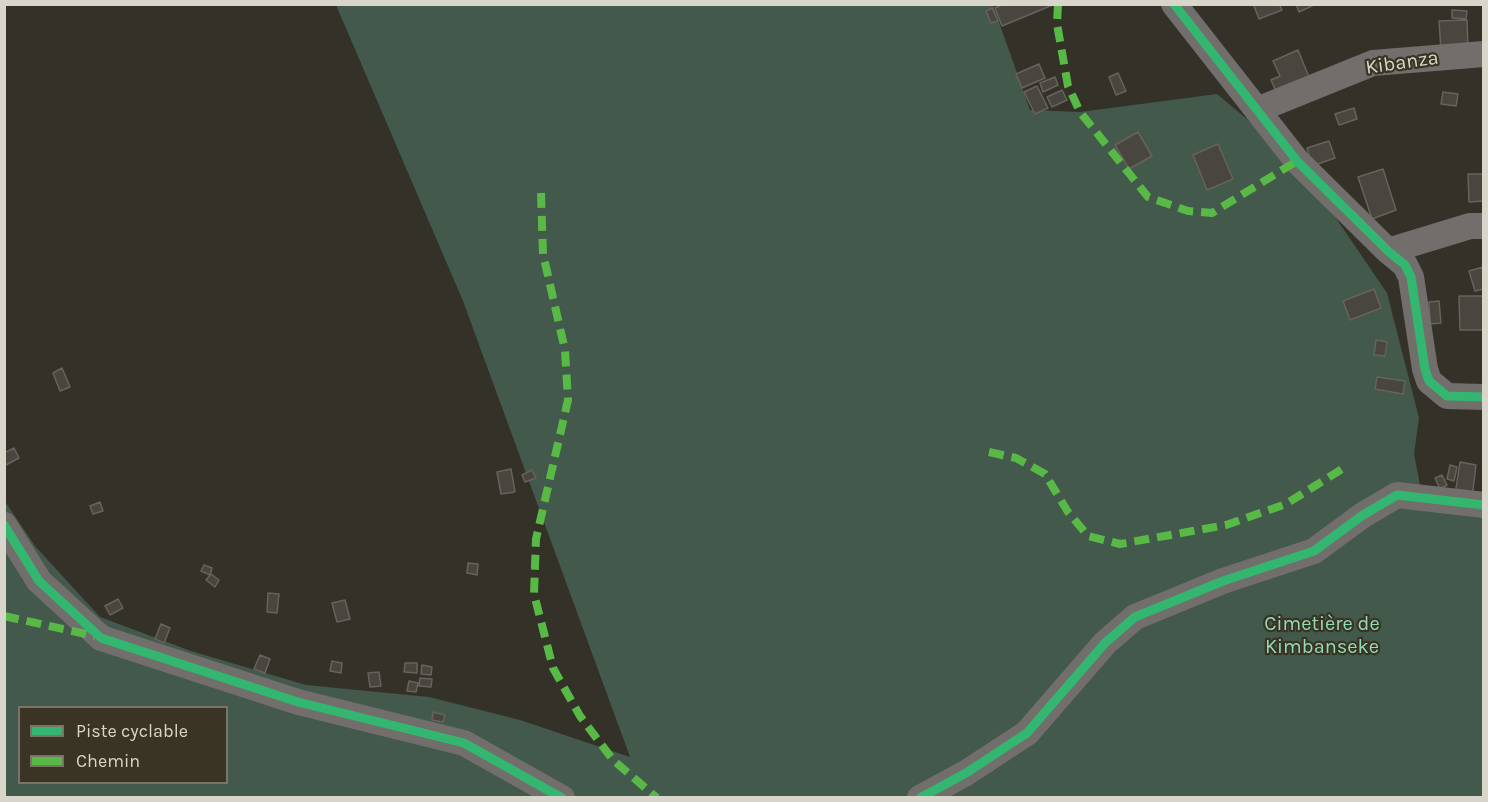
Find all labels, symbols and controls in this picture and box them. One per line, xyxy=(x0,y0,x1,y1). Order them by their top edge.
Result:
street label: Kibanza xyxy=(1364,46,1440,80)
park label: Cimetière de Kimbanseke xyxy=(1264,612,1380,659)
legend xyxy=(18,706,228,784)
text: Piste cyclable xyxy=(76,720,188,742)
text: Chemin xyxy=(76,750,140,772)

